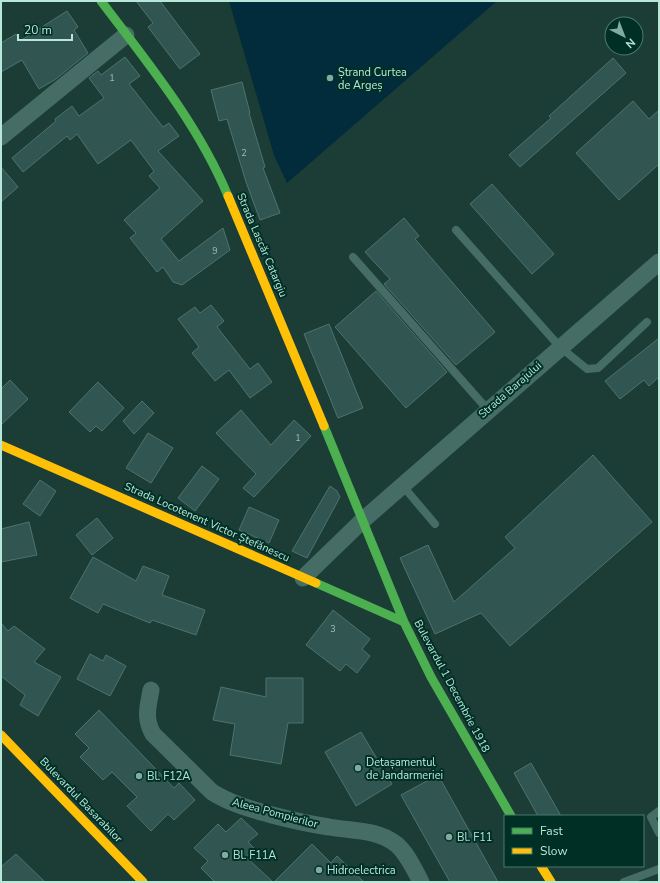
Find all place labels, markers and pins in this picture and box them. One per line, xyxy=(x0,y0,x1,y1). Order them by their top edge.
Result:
place label: Ștrand Curtea de Argeș xyxy=(338,65,407,93)
marker: Ștrand Curtea de Argeș xyxy=(325,73,335,83)
place label: Detașamentul de Jandarmeriei xyxy=(366,755,443,783)
marker: Detașamentul de Jandarmeriei xyxy=(353,763,363,773)
place label: Bl. F12A xyxy=(147,769,190,784)
marker: Bl. F12A xyxy=(134,771,144,781)
place label: Bl. F11 xyxy=(457,830,492,845)
marker: Bl. F11 xyxy=(444,832,454,842)
place label: Bl. F11A xyxy=(233,848,276,863)
marker: Bl. F11A xyxy=(220,850,230,860)
place label: Hidroelectrica xyxy=(327,863,396,878)
marker: Hidroelectrica xyxy=(314,865,324,875)

